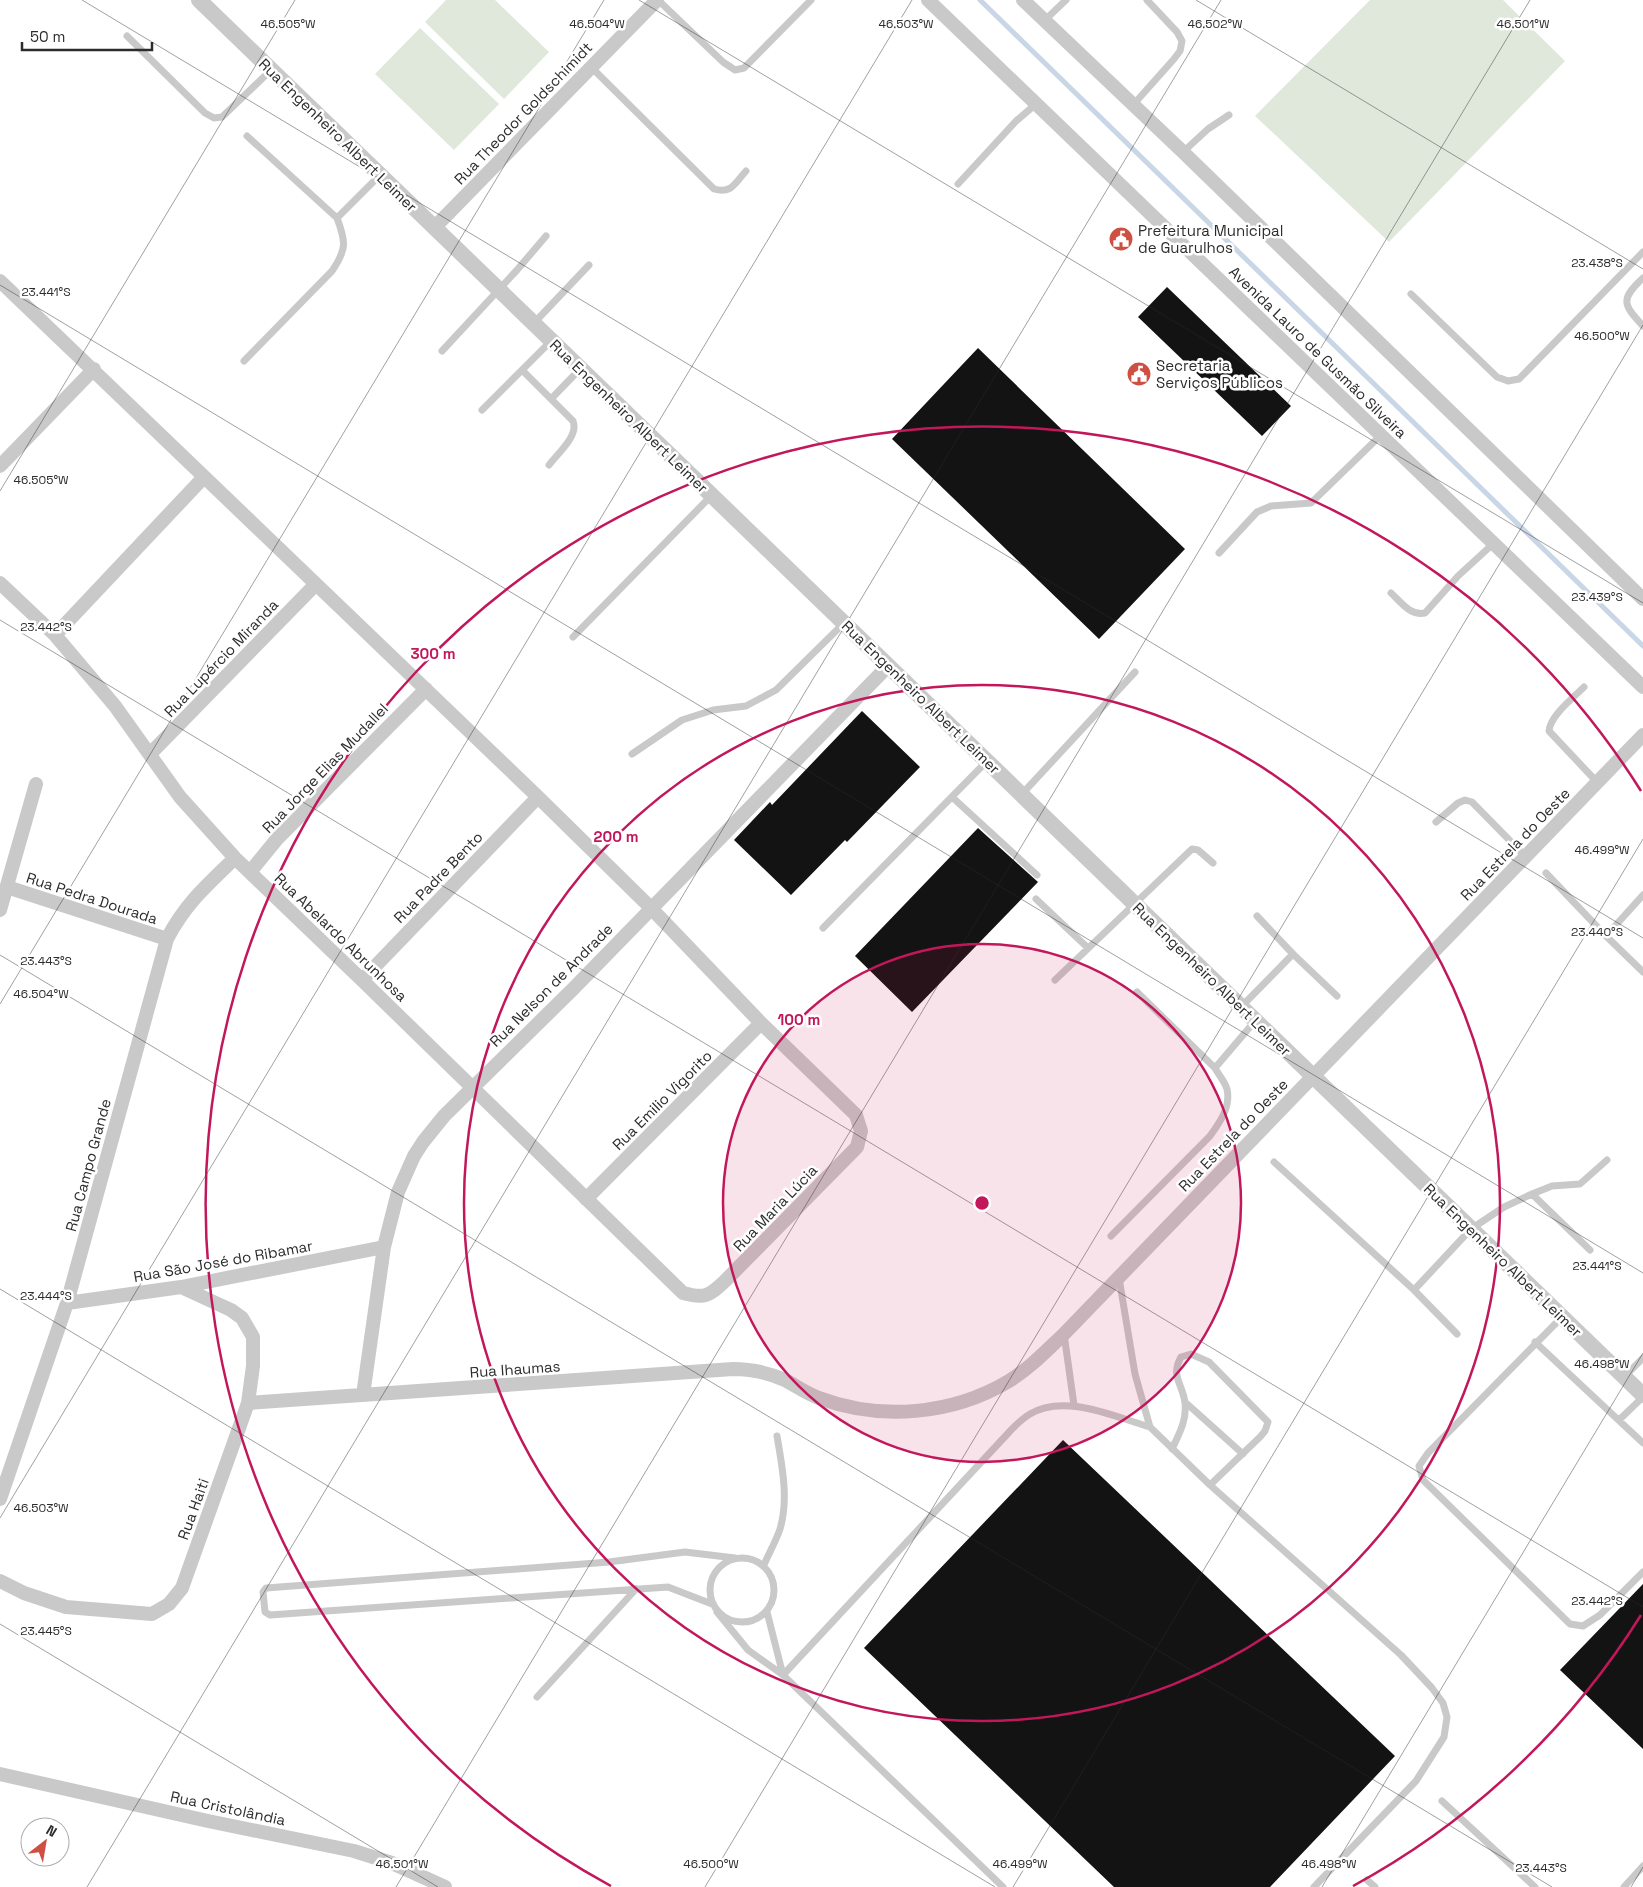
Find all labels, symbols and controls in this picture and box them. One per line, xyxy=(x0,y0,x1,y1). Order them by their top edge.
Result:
text: 46.505°W xyxy=(260,16,316,32)
text: 46.504°W xyxy=(569,16,625,32)
text: 46.503°W xyxy=(878,16,934,32)
text: 46.502°W xyxy=(1187,16,1243,32)
text: 46.501°W xyxy=(1497,16,1550,32)
scale bar xyxy=(22,20,152,52)
text: 50 m xyxy=(30,27,65,46)
street label: Rua Theodor Goldschimidt xyxy=(450,38,596,188)
street label: Rua Engenheiro Albert Leimer xyxy=(255,54,421,216)
place label: Prefeitura Municipal de Guarulhos xyxy=(1138,221,1283,257)
public building icon: Prefeitura Municipal de Guarulhos xyxy=(1108,226,1134,252)
text: 23.438°S xyxy=(1571,255,1623,271)
street label: Avenida Lauro de Gusmão Silveira xyxy=(1225,262,1411,442)
text: 23.441°S xyxy=(21,284,71,300)
text: 46.500°W xyxy=(1574,328,1630,344)
street label: Rua Engenheiro Albert Leimer xyxy=(546,335,712,497)
place label: Secretaria Serviços Públicos xyxy=(1156,356,1283,392)
public building icon: Secretaria Serviços Públicos xyxy=(1126,361,1152,387)
text: 46.505°W xyxy=(13,472,69,488)
text: 23.439°S xyxy=(1571,589,1623,605)
street label: Rua Lupércio Miranda xyxy=(160,595,282,721)
street label: Rua Engenheiro Albert Leimer xyxy=(838,616,1004,778)
text: 23.442°S xyxy=(20,619,72,635)
text: 300 m xyxy=(410,644,456,663)
street label: Rua Jorge Elias Mudallel xyxy=(258,699,392,837)
street label: Rua Estrela do Oeste xyxy=(1456,784,1574,904)
street label: Rua Padre Bento xyxy=(390,827,486,927)
text: 200 m xyxy=(594,827,638,846)
text: 46.499°W xyxy=(1574,842,1630,858)
street label: Rua Pedra Dourada xyxy=(24,868,160,928)
street label: Rua Abelardo Abrunhosa xyxy=(271,869,412,1006)
street label: Rua Engenheiro Albert Leimer xyxy=(1129,898,1295,1060)
street label: Rua Nelson de Andrade xyxy=(485,919,617,1051)
text: 23.440°S xyxy=(1571,924,1623,940)
text: 23.443°S xyxy=(20,953,72,969)
text: 46.504°W xyxy=(13,986,69,1002)
text: 100 m xyxy=(778,1010,820,1029)
street label: Rua Emilio Vigorito xyxy=(608,1046,716,1154)
street label: Rua Estrela do Oeste xyxy=(1174,1075,1292,1195)
street label: Rua Campo Grande xyxy=(61,1096,115,1233)
street label: Rua Maria Lúcia xyxy=(729,1160,821,1255)
street label: Rua Engenheiro Albert Leimer xyxy=(1420,1179,1586,1341)
centre of rings xyxy=(973,1194,991,1212)
street label: Rua São José do Ribamar xyxy=(132,1236,314,1286)
text: 23.441°S xyxy=(1572,1258,1622,1274)
text: 23.444°S xyxy=(20,1288,72,1304)
street label: Rua Ihaumas xyxy=(469,1356,561,1382)
text: 46.498°W xyxy=(1574,1356,1630,1372)
street label: Rua Haiti xyxy=(173,1476,213,1542)
text: 46.503°W xyxy=(13,1500,69,1516)
text: 23.442°S xyxy=(1571,1593,1623,1609)
text: 23.445°S xyxy=(20,1623,72,1639)
street label: Rua Cristolândia xyxy=(169,1787,288,1830)
north arrow xyxy=(20,1817,70,1867)
text: N xyxy=(43,1821,60,1841)
text: 46.501°W xyxy=(376,1856,429,1872)
text: 46.500°W xyxy=(683,1856,739,1872)
text: 46.499°W xyxy=(992,1856,1048,1872)
text: 46.498°W xyxy=(1301,1856,1357,1872)
text: 23.443°S xyxy=(1515,1860,1567,1876)

